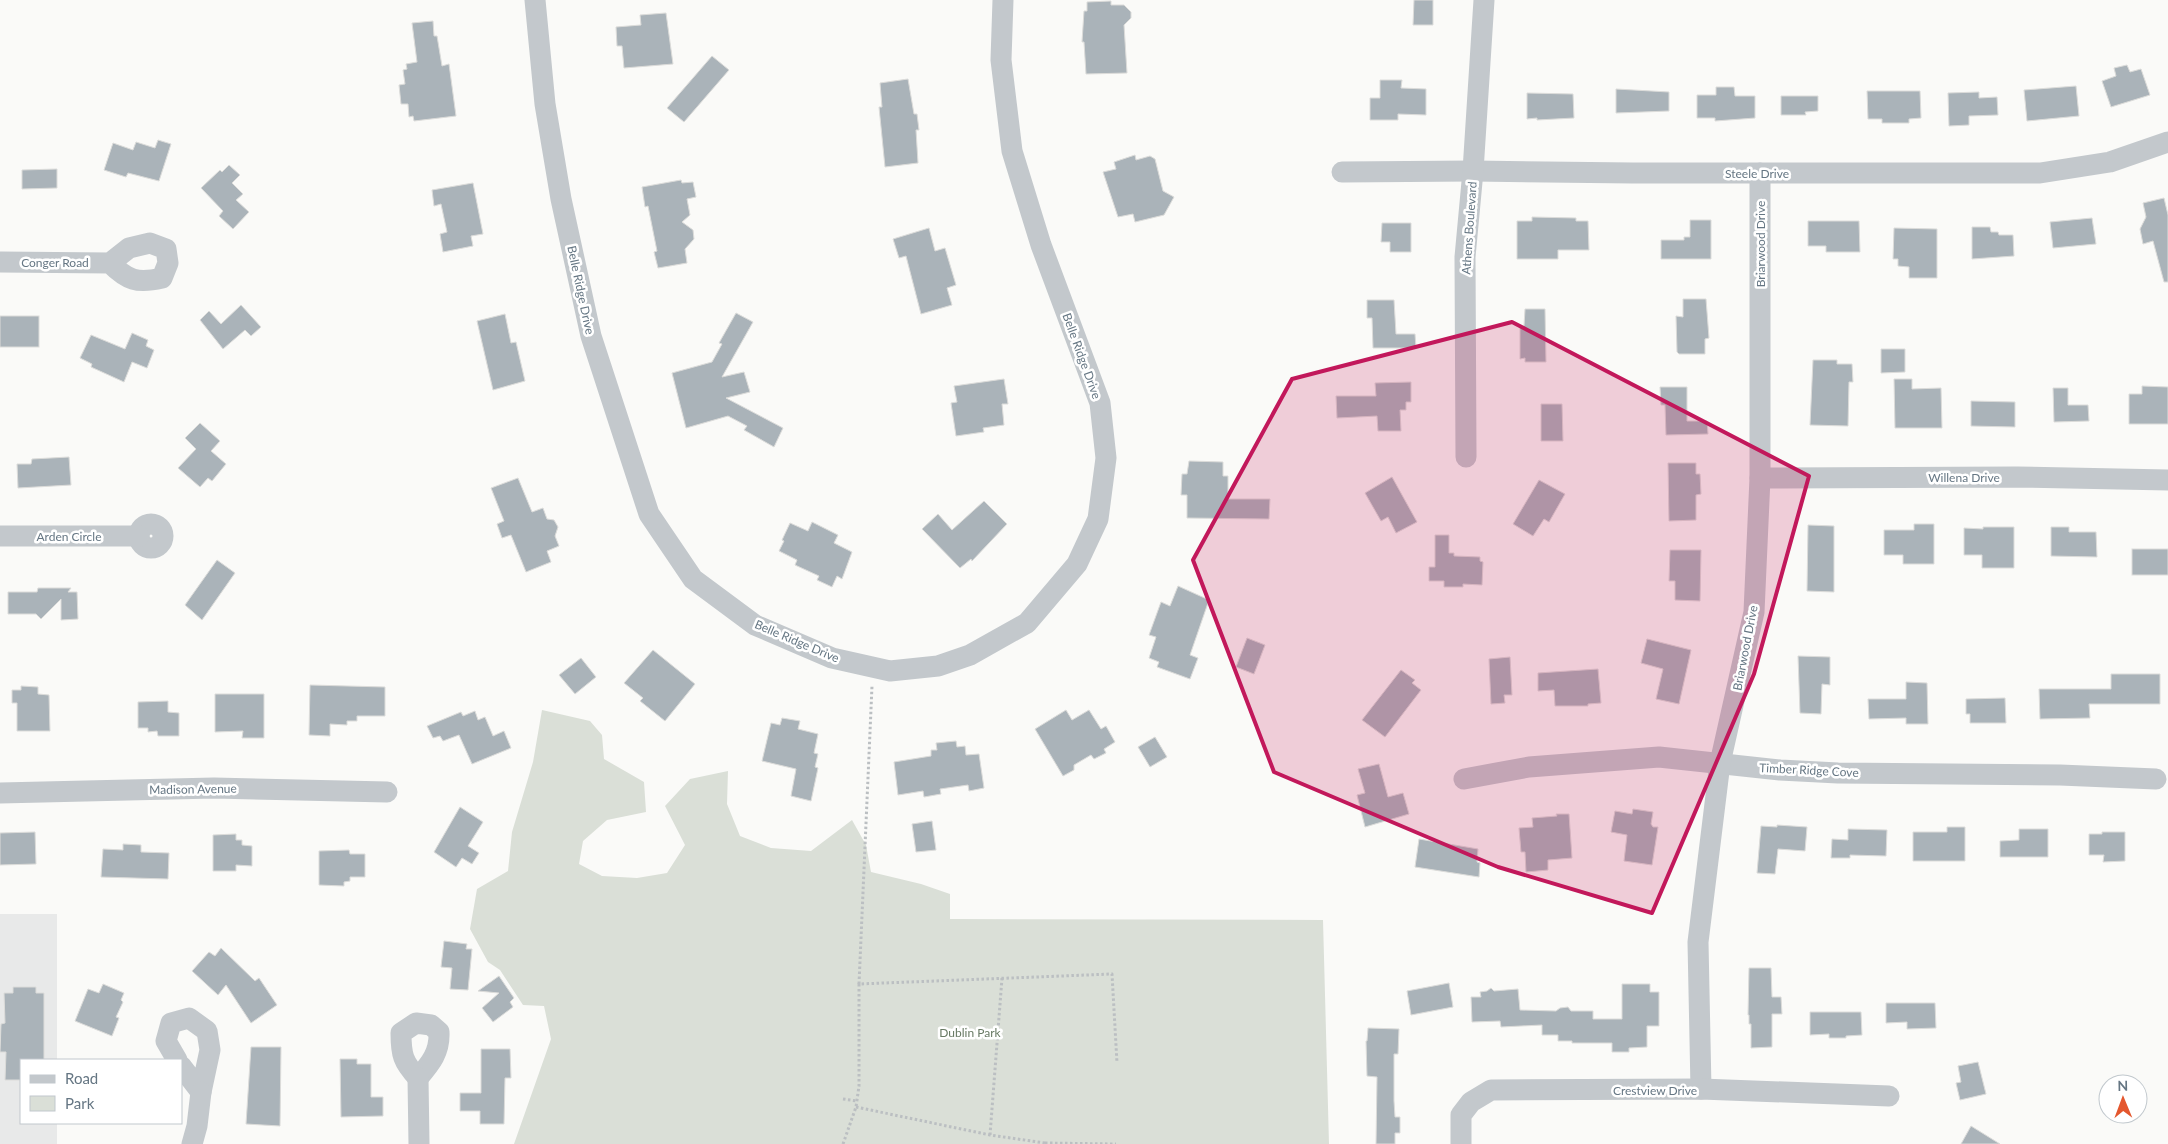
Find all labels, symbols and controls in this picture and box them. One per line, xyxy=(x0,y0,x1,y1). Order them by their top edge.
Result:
street label: Steele Drive xyxy=(1725,166,1789,181)
street label: Athens Boulevard xyxy=(1458,181,1480,275)
street label: Briarwood Drive xyxy=(1753,201,1768,287)
street label: Belle Ridge Drive xyxy=(564,244,598,336)
street label: Conger Road xyxy=(21,255,89,270)
street label: Belle Ridge Drive xyxy=(1060,311,1104,401)
street label: Willena Drive xyxy=(1928,470,2000,485)
street label: Arden Circle xyxy=(37,529,101,544)
street label: Briarwood Drive xyxy=(1729,604,1761,692)
street label: Belle Ridge Drive xyxy=(753,616,841,666)
street label: Timber Ridge Cove xyxy=(1759,760,1859,780)
street label: Madison Avenue xyxy=(149,781,237,797)
park label: Dublin Park xyxy=(939,1025,1002,1040)
legend xyxy=(20,1059,182,1124)
text: Road xyxy=(65,1069,98,1087)
north arrow xyxy=(2098,1074,2148,1124)
text: N xyxy=(2117,1077,2128,1094)
street label: Crestview Drive xyxy=(1613,1083,1697,1098)
text: Park xyxy=(65,1094,95,1112)

